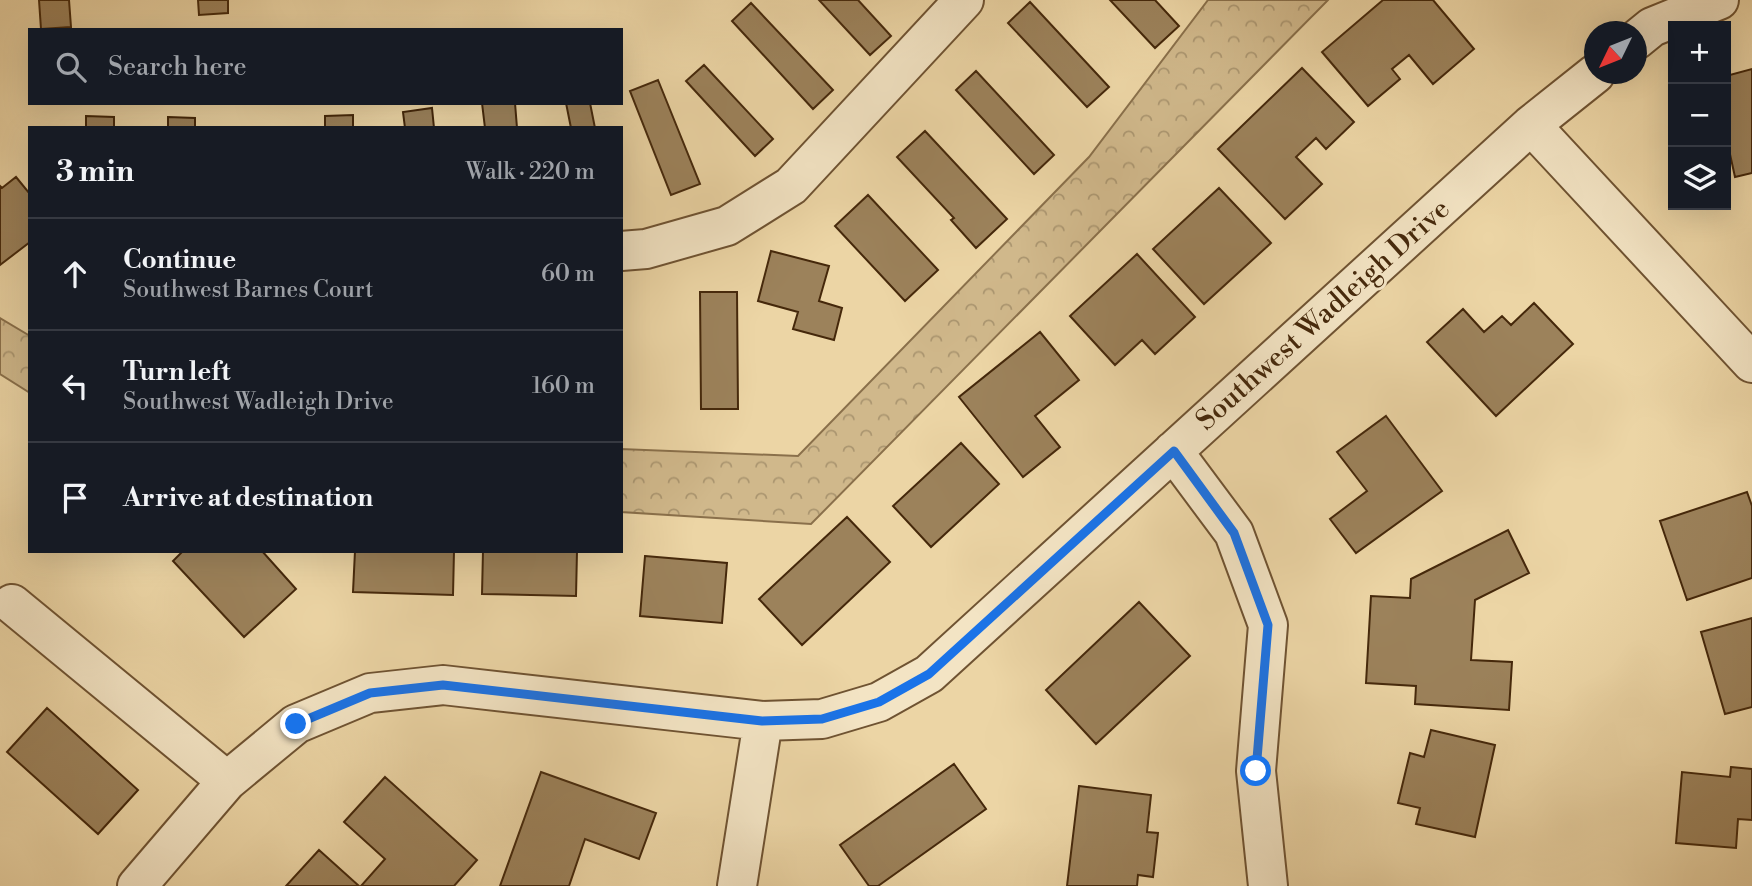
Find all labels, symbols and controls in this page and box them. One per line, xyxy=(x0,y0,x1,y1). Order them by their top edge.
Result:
north arrow xyxy=(1584,21,1647,84)
map controls xyxy=(1668,21,1731,210)
button: + xyxy=(1668,21,1731,84)
search box xyxy=(28,28,623,105)
icon: search xyxy=(52,48,90,86)
text: Search here xyxy=(108,51,247,83)
button: − xyxy=(1668,84,1731,147)
button: layers xyxy=(1668,147,1731,210)
text: 3 min xyxy=(56,153,134,191)
text: Walk · 220 m xyxy=(466,158,595,186)
street label: Southwest Wadleigh Drive xyxy=(1189,192,1457,438)
text: Continue xyxy=(123,244,236,276)
icon: ahead xyxy=(56,255,94,293)
text: 60 m xyxy=(541,260,595,288)
text: Southwest Barnes Court xyxy=(123,276,374,304)
text: Turn left xyxy=(123,356,231,388)
icon: left xyxy=(56,367,94,405)
text: 160 m xyxy=(532,372,595,400)
text: Southwest Wadleigh Drive xyxy=(123,388,394,416)
icon: arrive xyxy=(56,479,94,517)
text: Arrive at destination xyxy=(123,482,373,514)
route end xyxy=(280,708,311,739)
route start xyxy=(1240,755,1271,786)

